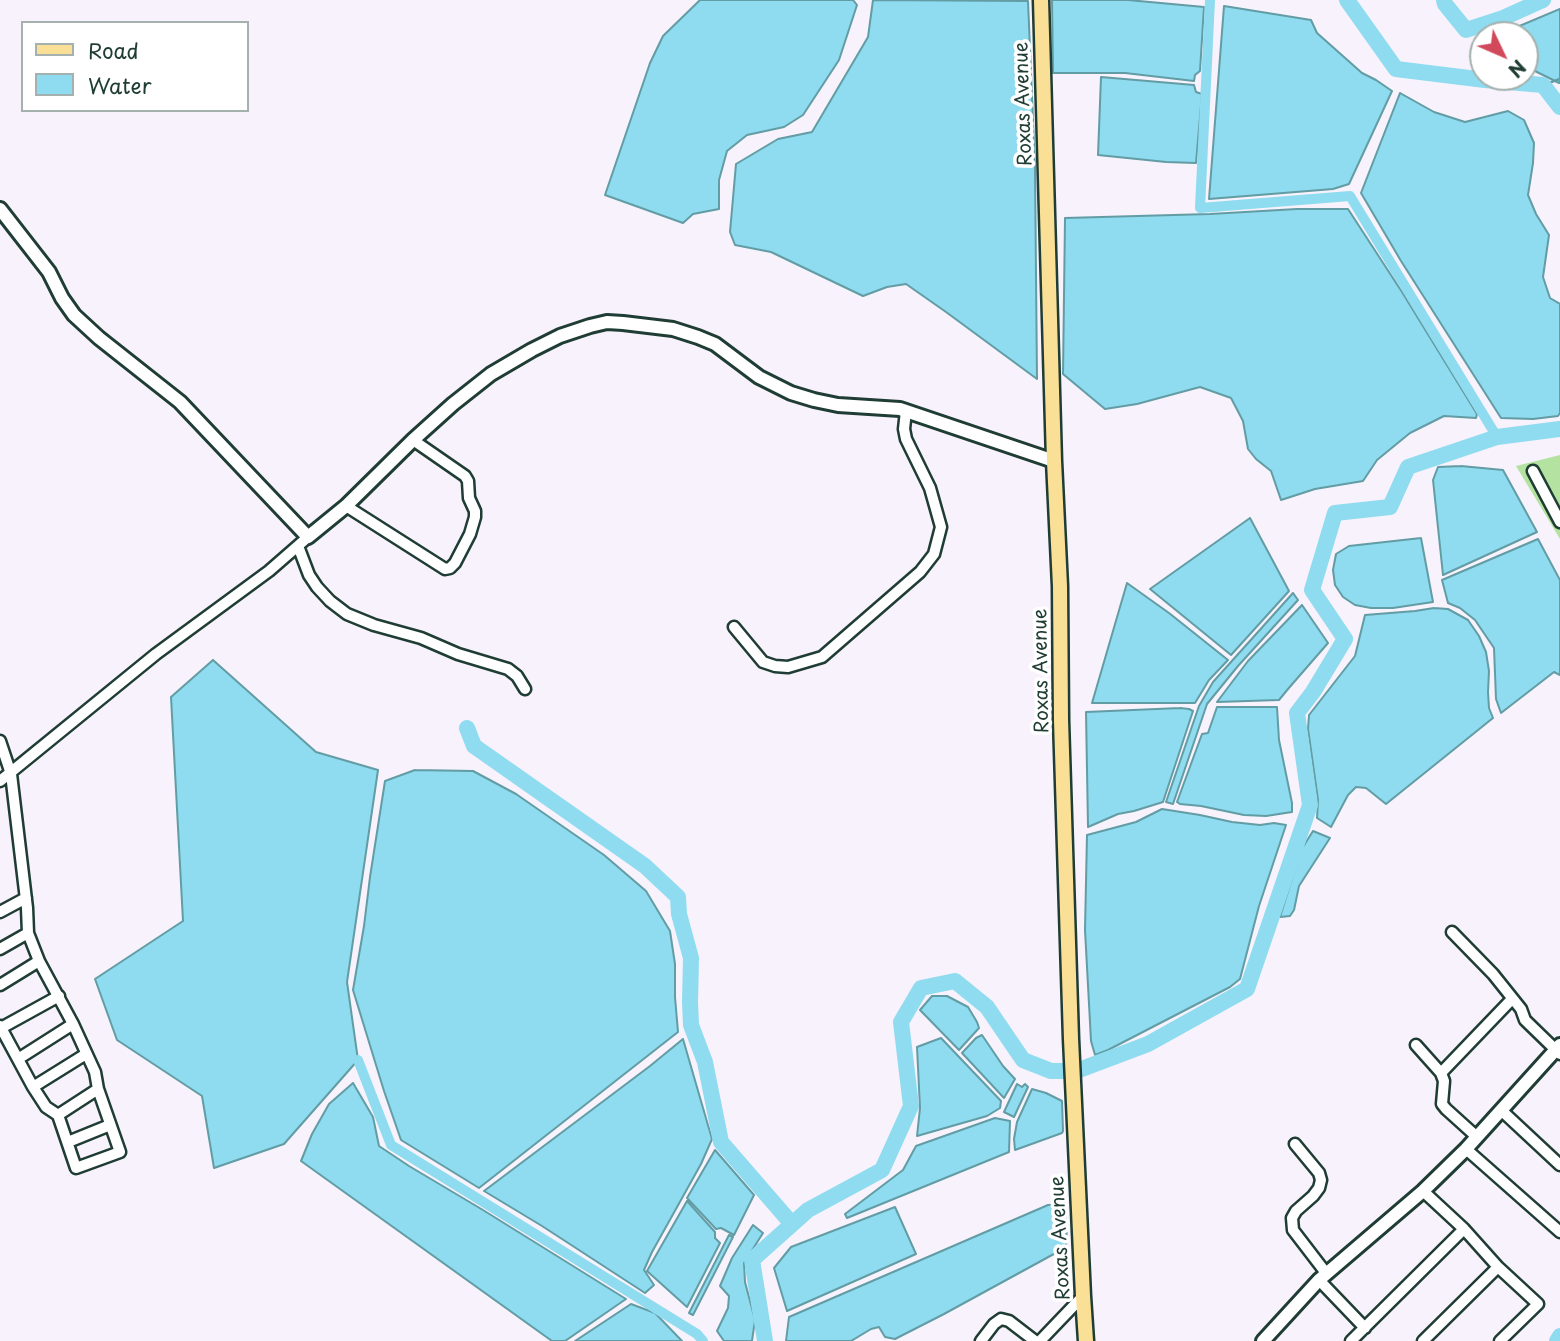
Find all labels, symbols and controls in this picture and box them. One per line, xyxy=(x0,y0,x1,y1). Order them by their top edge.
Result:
legend xyxy=(21,21,248,112)
north arrow xyxy=(1469,21,1539,91)
text: Road xyxy=(88,34,139,66)
street label: Roxas Avenue xyxy=(1010,41,1038,167)
text: N xyxy=(1502,54,1533,84)
text: Water xyxy=(88,69,151,101)
street label: Roxas Avenue xyxy=(1030,609,1054,733)
street label: Roxas Avenue xyxy=(1046,1175,1076,1301)

